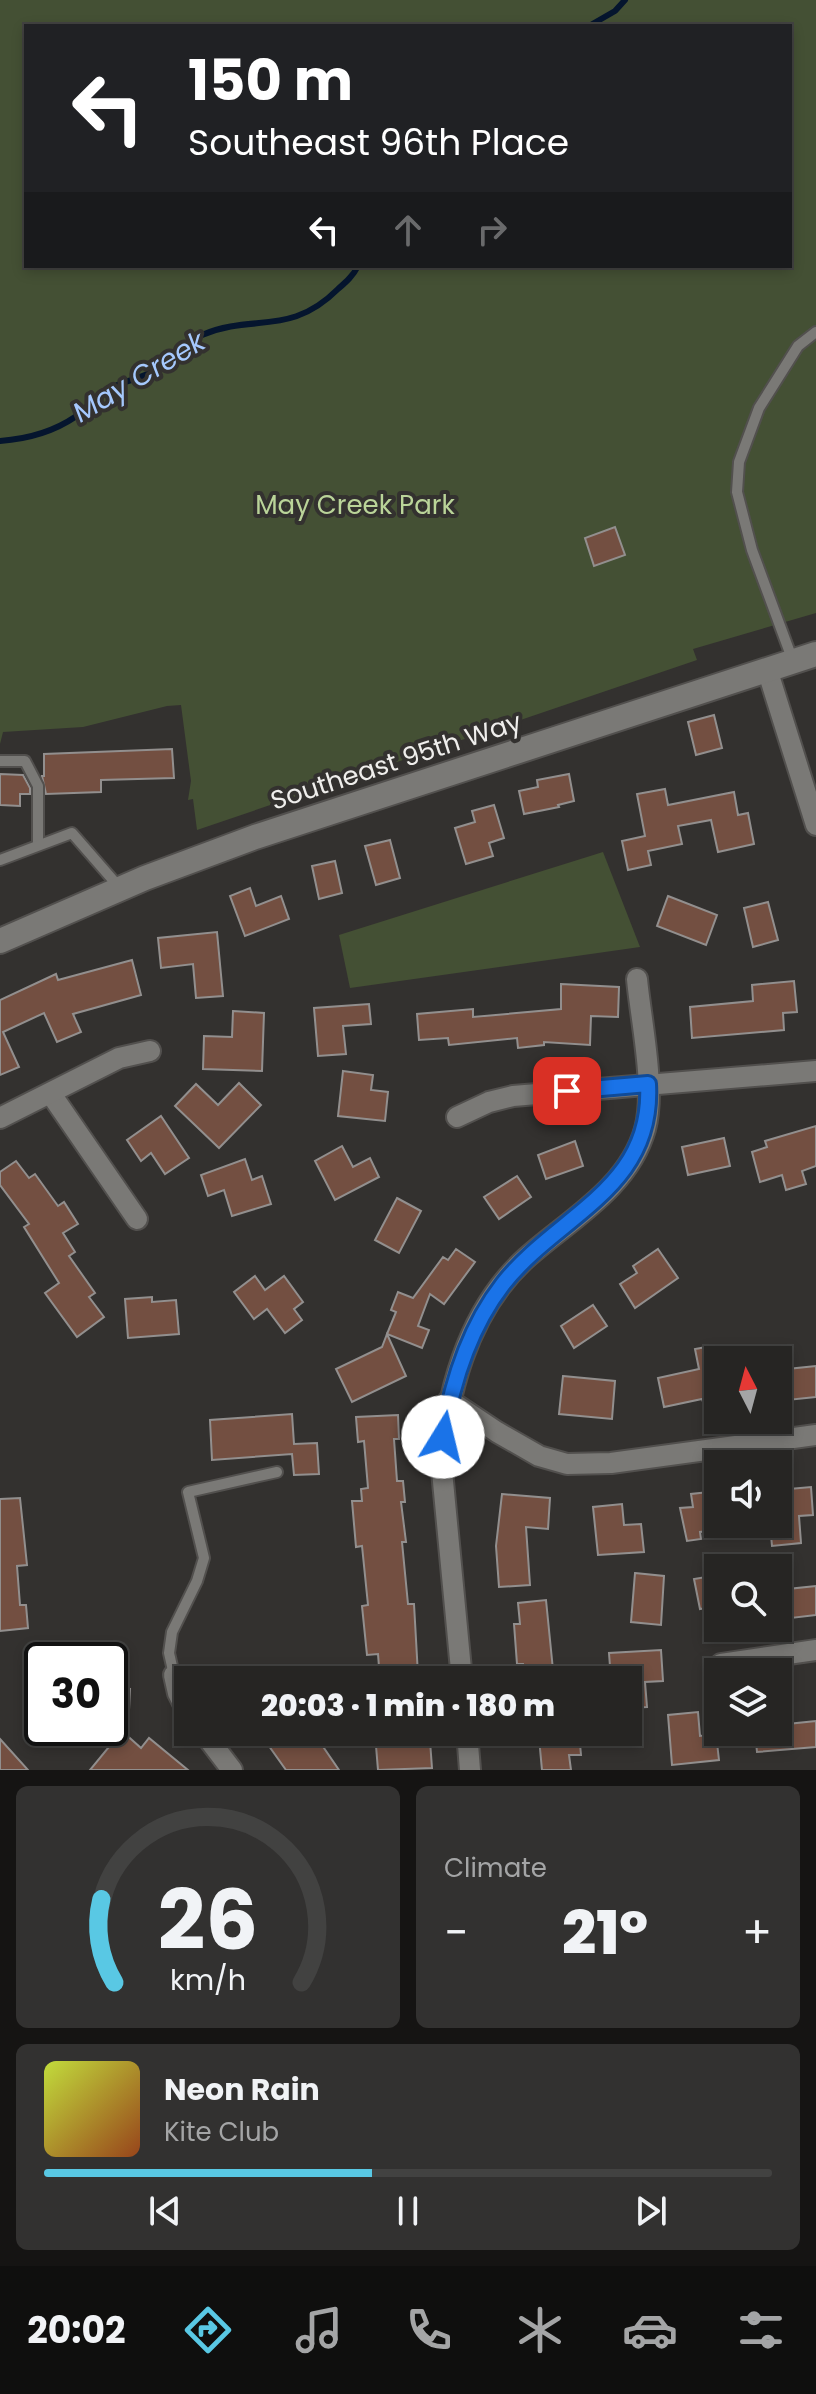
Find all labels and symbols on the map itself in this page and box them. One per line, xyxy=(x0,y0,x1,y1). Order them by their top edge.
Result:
water label: May Creek xyxy=(65,321,214,432)
park label: May Creek Park xyxy=(255,487,455,523)
street label: Southeast 95th Way xyxy=(266,703,526,819)
pin xyxy=(533,1057,601,1125)
north arrow xyxy=(704,1346,792,1434)
position arrow xyxy=(401,1395,485,1479)
speed limit sign: 30 xyxy=(24,1642,128,1746)

